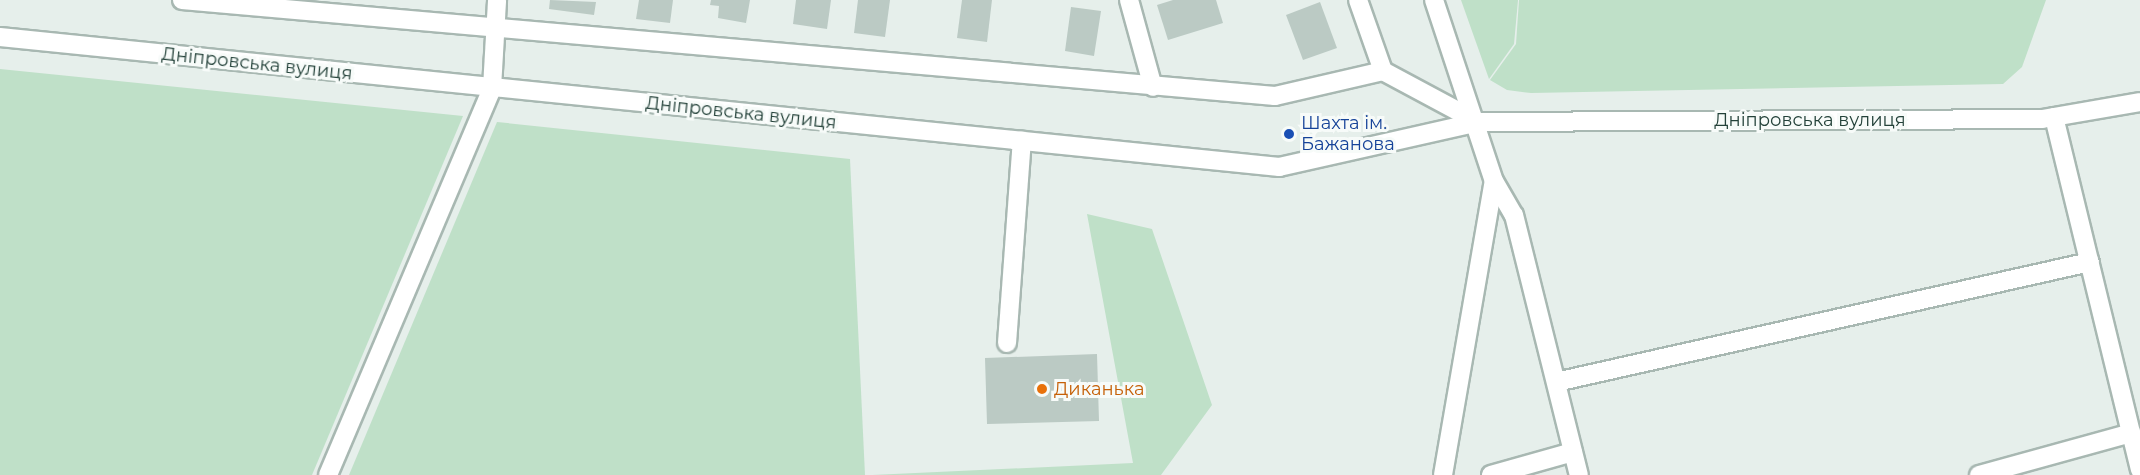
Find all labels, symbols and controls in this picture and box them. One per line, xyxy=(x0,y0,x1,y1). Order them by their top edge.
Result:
street label: Дніпровська вулиця xyxy=(161,43,353,85)
street label: Дніпровська вулиця xyxy=(645,92,837,134)
street label: Дніпровська вулиця xyxy=(1714,109,1906,131)
place label: Шахта ім. Бажанова xyxy=(1301,113,1395,156)
marker: Шахта ім. Бажанова xyxy=(1282,127,1296,141)
place label: Диканька xyxy=(1054,378,1145,400)
marker: Диканька xyxy=(1035,382,1049,396)

